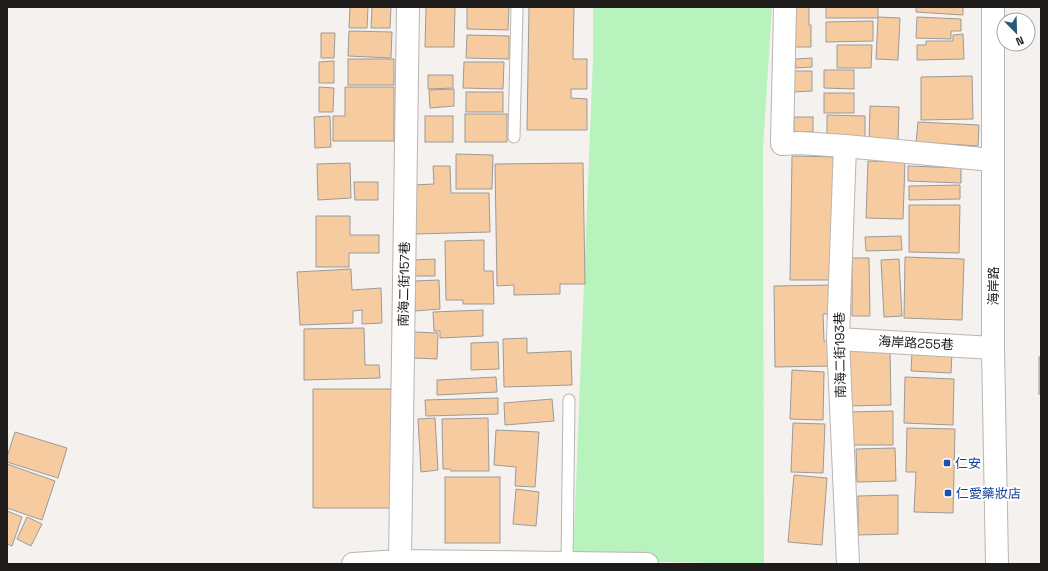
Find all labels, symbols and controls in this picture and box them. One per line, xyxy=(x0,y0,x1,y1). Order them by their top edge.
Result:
north arrow xyxy=(996,12,1036,52)
text: N xyxy=(1014,33,1026,49)
street label: 南海二街157巷 xyxy=(395,241,413,327)
street label: 海岸路 xyxy=(985,266,1002,306)
street label: 南海二街193巷 xyxy=(831,312,849,398)
street label: 海岸路255巷 xyxy=(878,333,954,353)
place label: 仁安 xyxy=(955,455,981,472)
marker: 仁安 xyxy=(942,458,952,468)
place label: 仁愛藥妝店 xyxy=(956,485,1021,502)
marker: 仁愛藥妝店 xyxy=(943,488,953,498)

